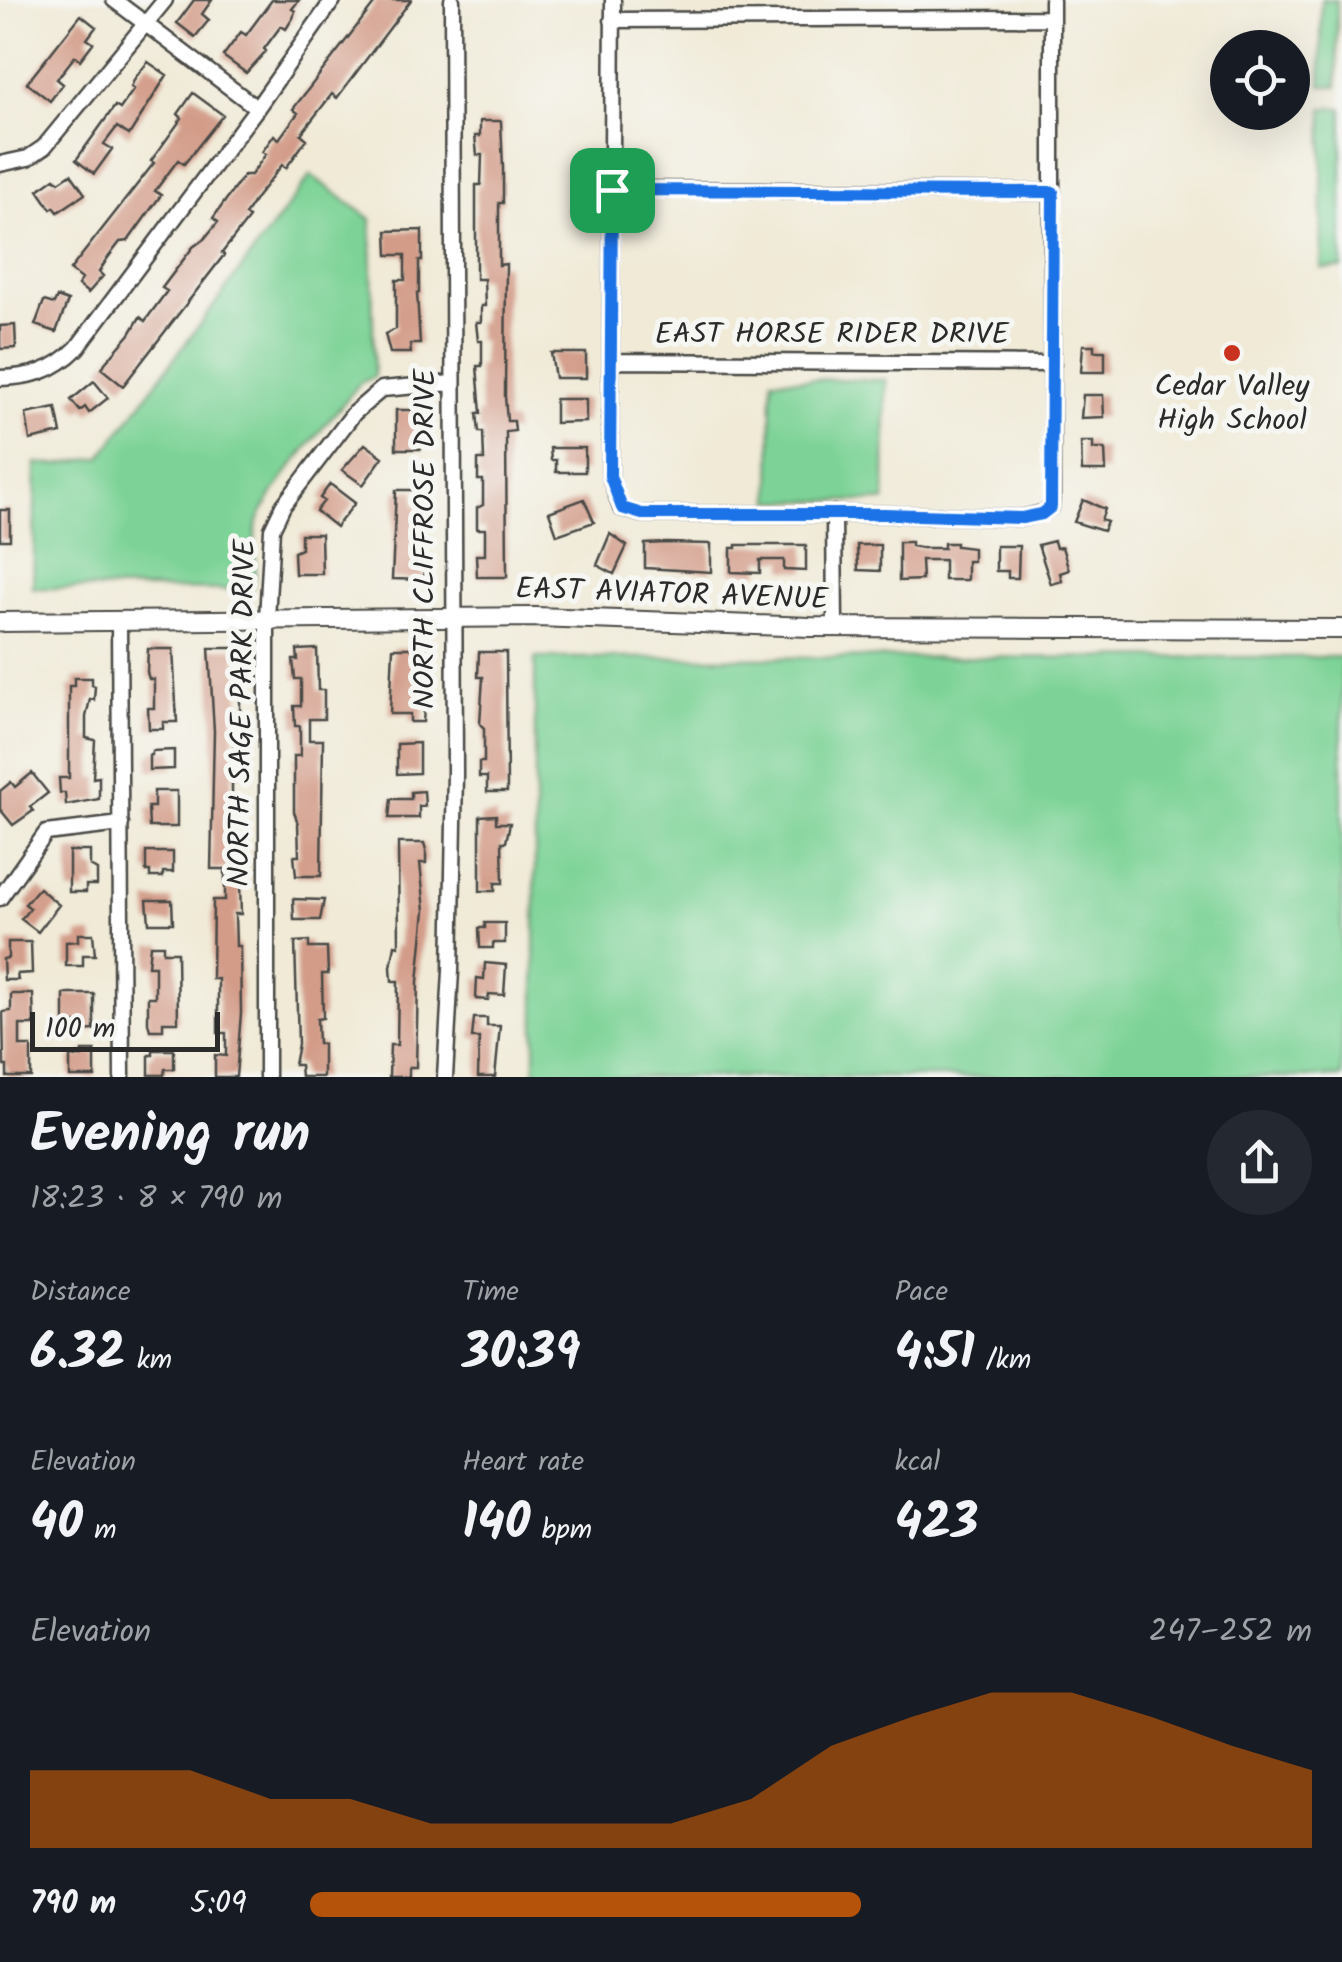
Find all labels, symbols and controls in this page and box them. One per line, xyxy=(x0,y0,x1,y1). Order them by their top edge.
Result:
map controls xyxy=(1210,30,1310,130)
button: locate xyxy=(1210,30,1310,130)
pin xyxy=(570,148,655,233)
icon: arrive xyxy=(585,163,640,218)
street label: EAST HORSE RIDER DRIVE xyxy=(655,311,1011,359)
marker: Cedar Valley High School xyxy=(1221,342,1243,364)
place label: Cedar Valley High School xyxy=(1155,363,1310,445)
street label: NORTH CLIFFROSE DRIVE xyxy=(402,367,450,709)
street label: NORTH SAGE PARK DRIVE xyxy=(216,537,270,887)
street label: EAST AVIATOR AVENUE xyxy=(515,566,831,624)
scale bar xyxy=(30,1007,220,1052)
text: 100 m xyxy=(45,1007,115,1052)
text: Evening run xyxy=(30,1093,310,1180)
button: share xyxy=(1207,1110,1312,1215)
text: 18:23 · 8 × 790 m xyxy=(30,1174,283,1225)
text: Distance xyxy=(30,1270,131,1315)
text: Time xyxy=(462,1270,519,1315)
text: Pace xyxy=(895,1270,948,1315)
text: 6.32 xyxy=(30,1315,125,1395)
text: 30:39 xyxy=(462,1315,580,1395)
text: 4:51 xyxy=(895,1315,975,1395)
text: km xyxy=(125,1338,172,1383)
text: /km xyxy=(975,1338,1031,1383)
text: Elevation xyxy=(30,1440,136,1485)
text: Heart rate xyxy=(462,1440,584,1485)
text: kcal xyxy=(895,1440,940,1485)
text: 40 xyxy=(30,1485,83,1565)
text: 140 xyxy=(462,1485,530,1565)
text: 423 xyxy=(895,1485,978,1565)
text: m xyxy=(83,1508,116,1553)
text: bpm xyxy=(530,1508,592,1553)
text: Elevation xyxy=(30,1607,151,1658)
text: 247–252 m xyxy=(1149,1607,1312,1658)
text: 790 m xyxy=(30,1879,116,1930)
text: 5:09 xyxy=(190,1879,247,1930)

